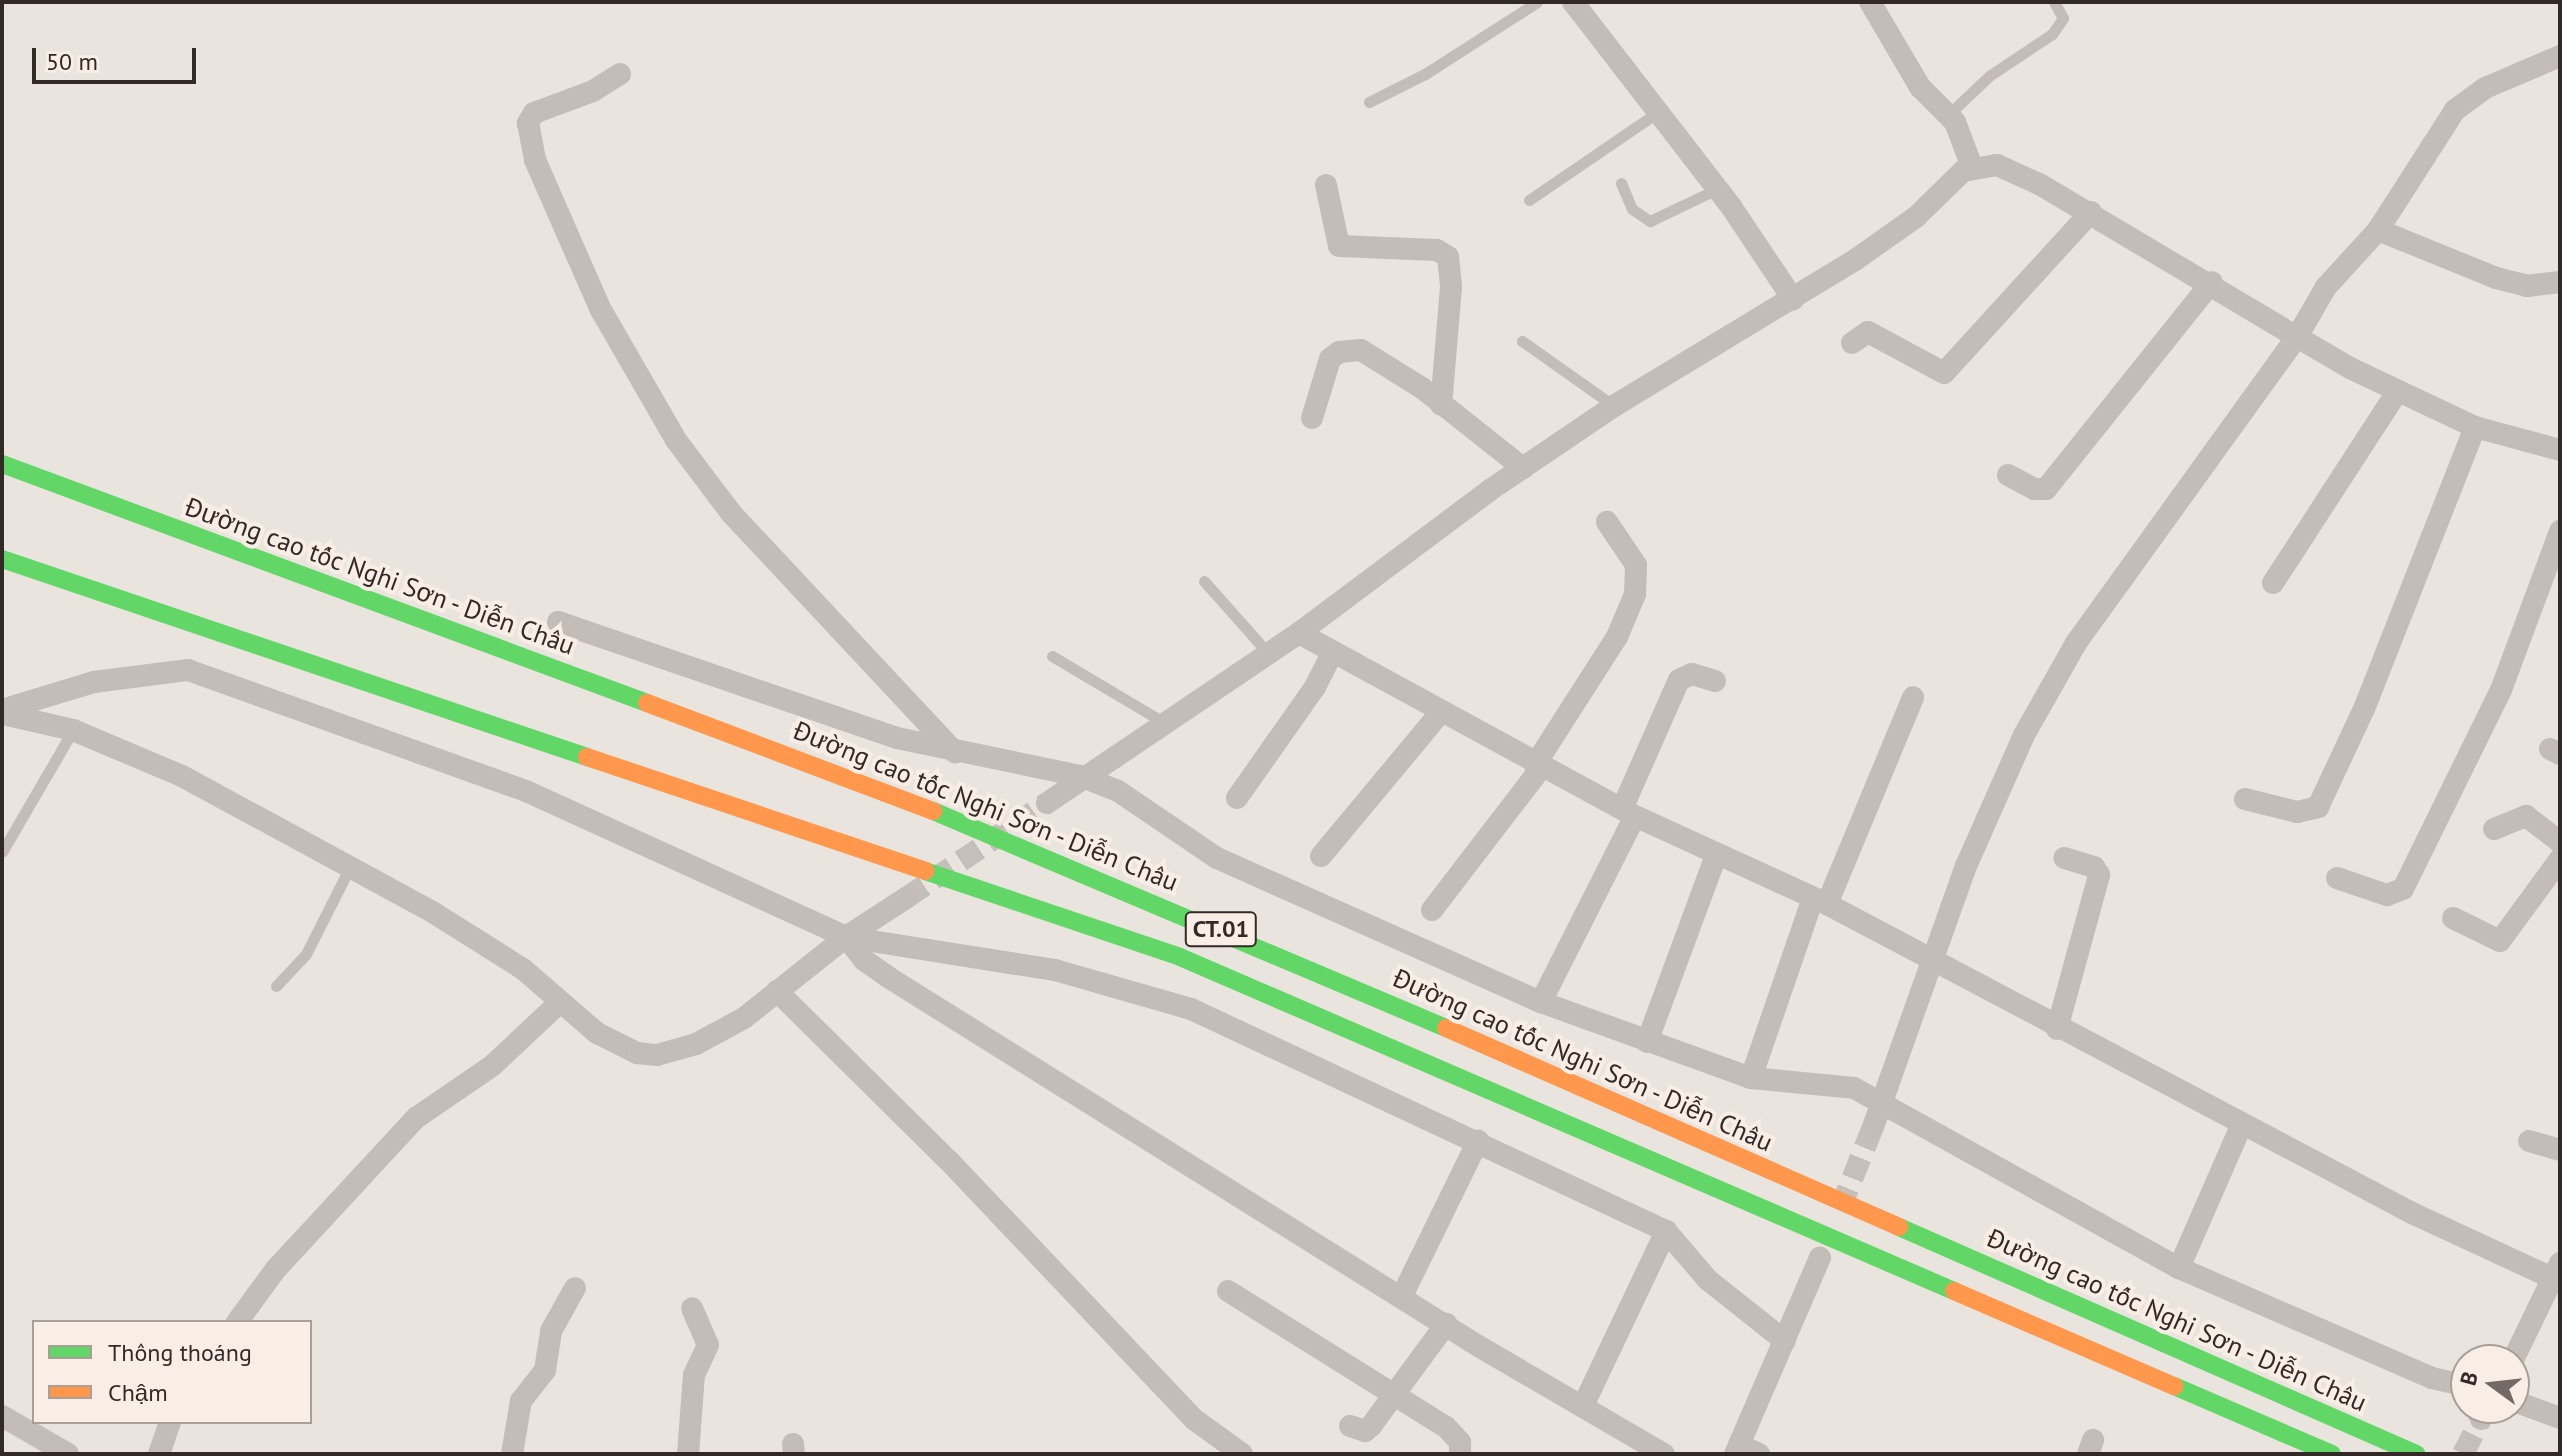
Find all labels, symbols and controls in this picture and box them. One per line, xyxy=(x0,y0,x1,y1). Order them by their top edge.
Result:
scale bar xyxy=(36,32,200,82)
text: 50 m xyxy=(46,46,98,77)
street label: Đường cao tốc Nghi Sơn - Diễn Châu xyxy=(179,490,581,662)
street label: Đường cao tốc Nghi Sơn - Diễn Châu xyxy=(787,713,1185,899)
road number: CT.01 xyxy=(1183,909,1259,949)
street label: Đường cao tốc Nghi Sơn - Diễn Châu xyxy=(1386,961,1780,1159)
street label: Đường cao tốc Nghi Sơn - Diễn Châu xyxy=(1980,1221,2374,1419)
legend xyxy=(32,1320,312,1424)
text: Thông thoáng xyxy=(108,1337,252,1368)
north arrow xyxy=(2450,1344,2530,1424)
text: B xyxy=(2454,1368,2484,1388)
text: Chậm xyxy=(108,1377,168,1408)

